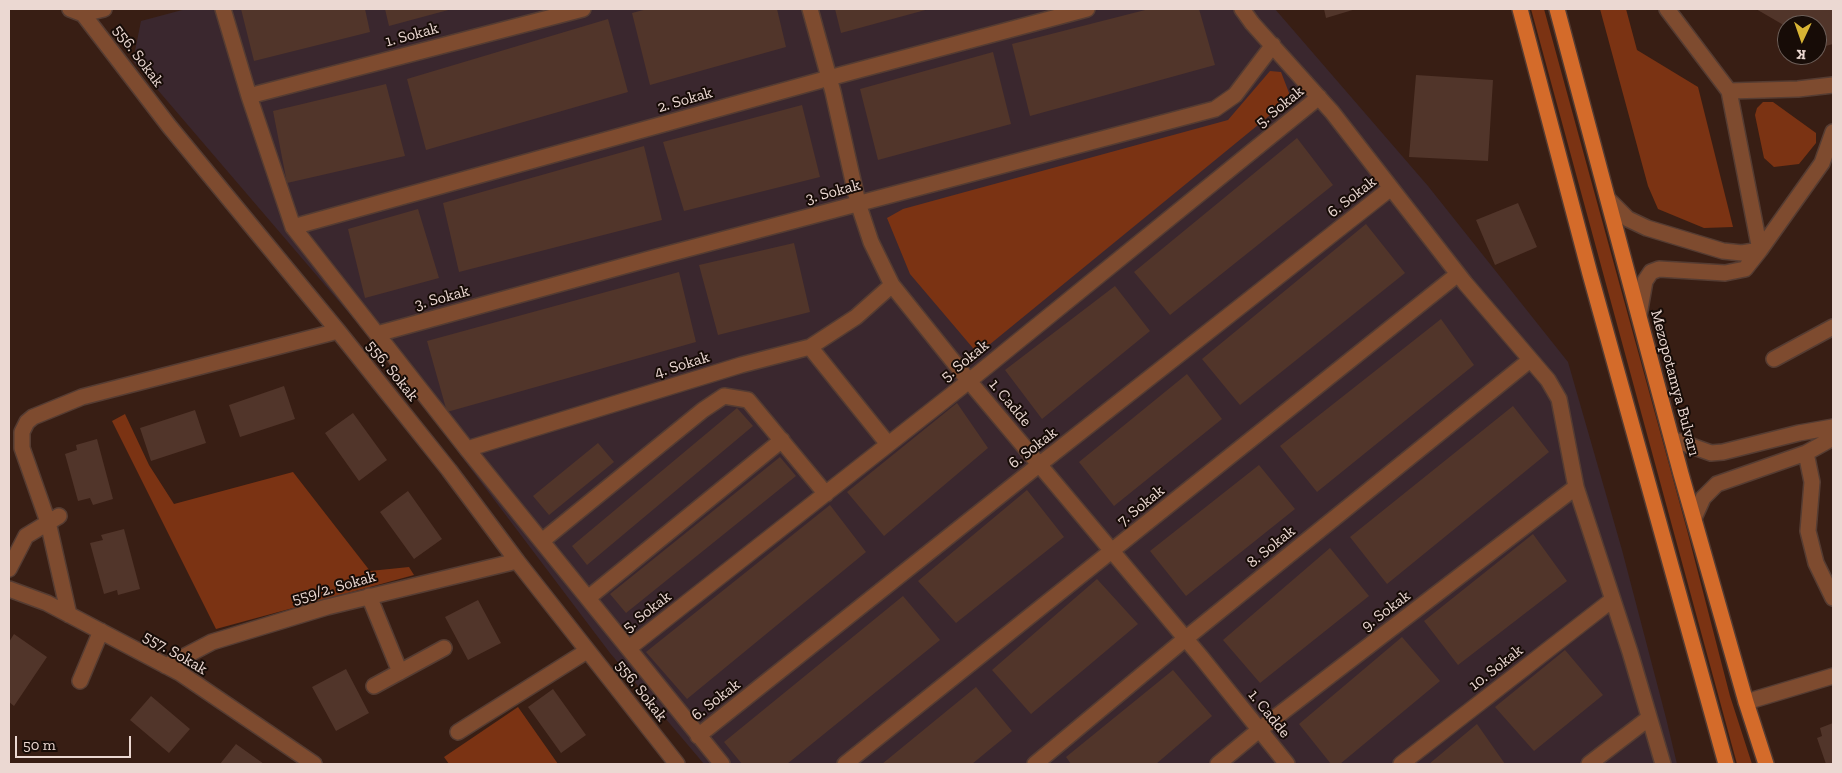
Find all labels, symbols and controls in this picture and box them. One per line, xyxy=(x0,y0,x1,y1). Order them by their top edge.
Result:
north arrow xyxy=(1777,15,1827,65)
street label: 1. Sokak xyxy=(383,19,441,51)
street label: 556. Sokak xyxy=(108,21,168,91)
text: K xyxy=(1796,46,1806,63)
street label: 5. Sokak xyxy=(1252,82,1308,132)
street label: 2. Sokak xyxy=(655,83,715,117)
street label: 6. Sokak xyxy=(1324,172,1380,222)
street label: 3. Sokak xyxy=(804,175,862,209)
street label: 3. Sokak xyxy=(413,281,471,315)
street label: Mezopotamya Bulvarı xyxy=(1646,308,1704,458)
street label: 5. Sokak xyxy=(937,336,993,386)
street label: 556. Sokak xyxy=(362,337,422,405)
street label: 4. Sokak xyxy=(652,348,712,382)
street label: 1. Cadde xyxy=(985,375,1035,431)
street label: 6. Sokak xyxy=(1005,423,1061,473)
street label: 7. Sokak xyxy=(1114,481,1168,531)
street label: 8. Sokak xyxy=(1243,522,1299,572)
street label: 559/2. Sokak xyxy=(290,567,378,609)
street label: 9. Sokak xyxy=(1358,586,1414,636)
street label: 5. Sokak xyxy=(619,587,675,637)
street label: 557. Sokak xyxy=(139,627,211,679)
street label: 10. Sokak xyxy=(1465,641,1527,695)
street label: 556. Sokak xyxy=(611,656,671,726)
street label: 6. Sokak xyxy=(688,675,744,725)
street label: 1. Cadde xyxy=(1244,686,1294,742)
scale bar xyxy=(18,726,134,758)
text: 50 m xyxy=(23,736,56,754)

